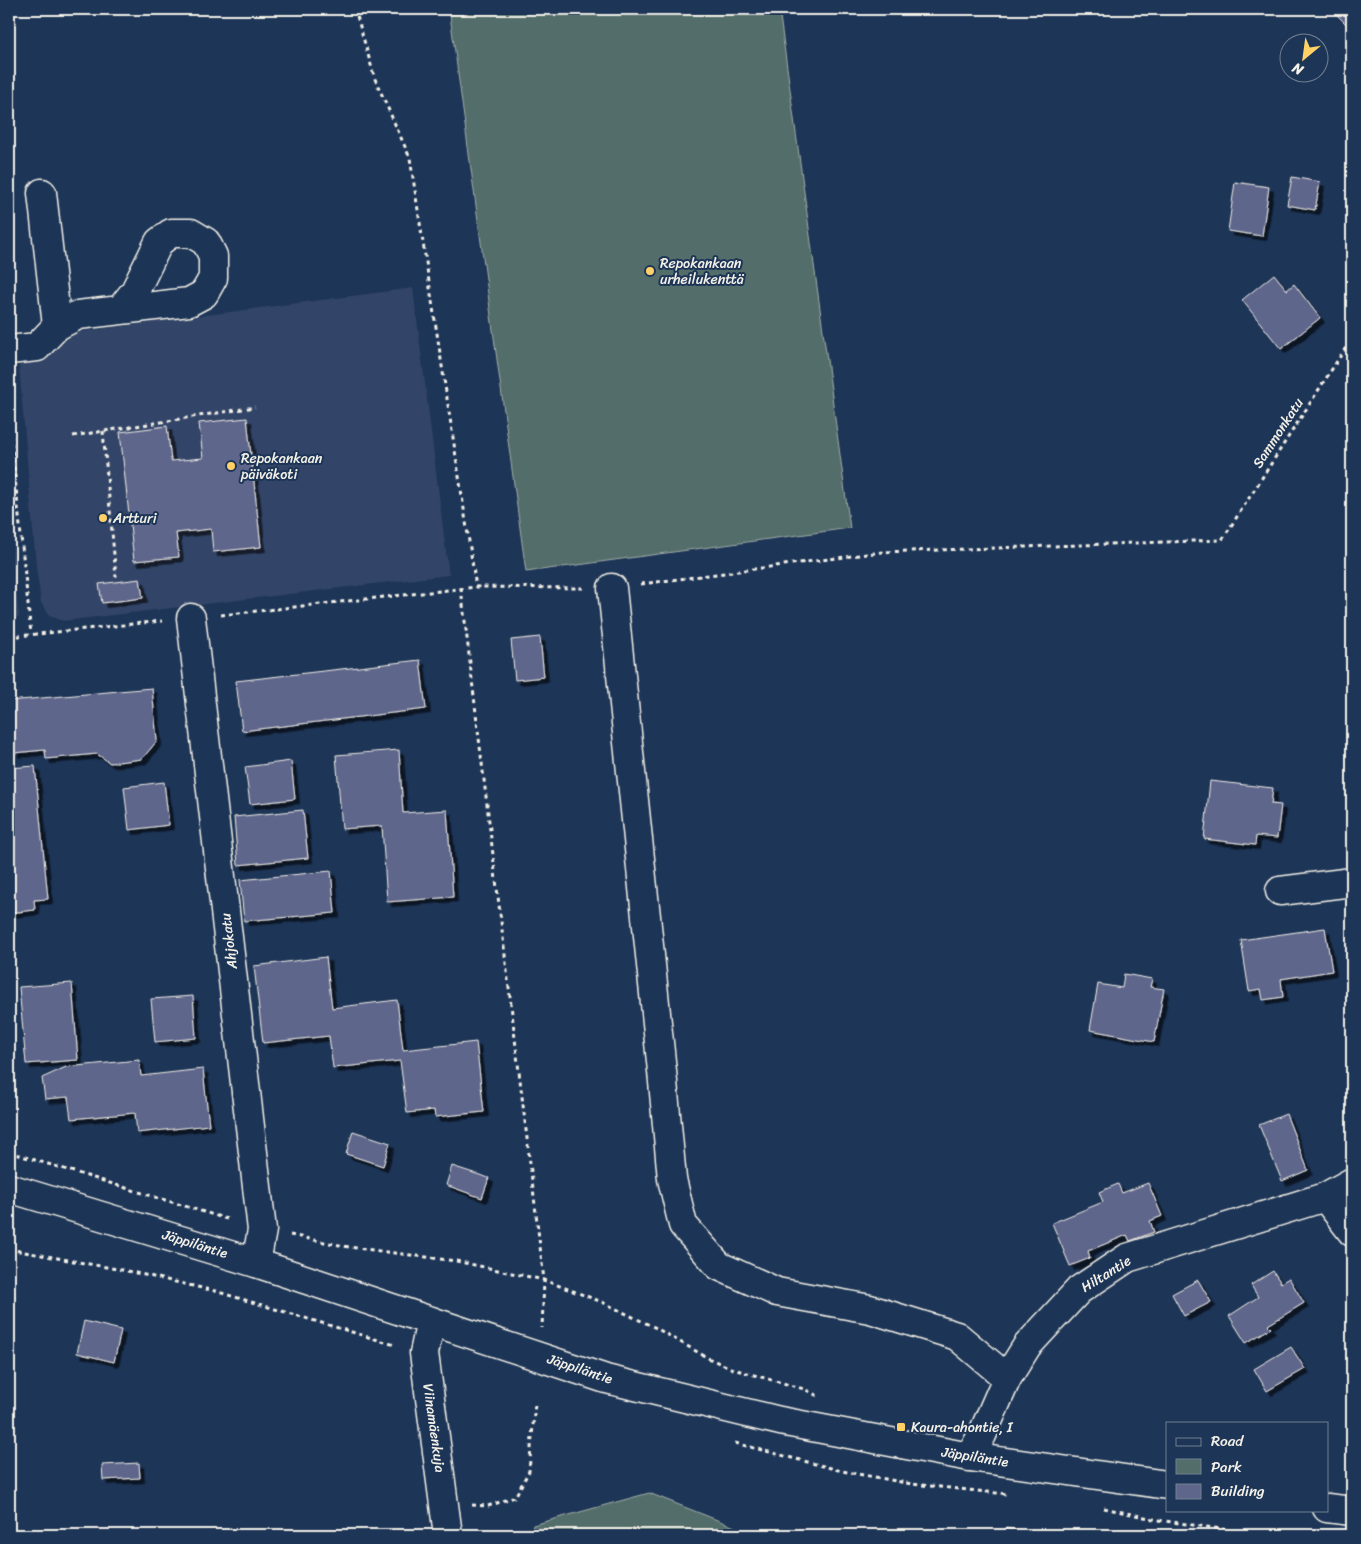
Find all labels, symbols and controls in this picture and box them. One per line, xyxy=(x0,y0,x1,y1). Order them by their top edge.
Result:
north arrow xyxy=(1278,32,1328,82)
text: N xyxy=(1287,56,1309,83)
place label: Repokankaan urheilukenttä xyxy=(660,251,745,292)
marker: Repokankaan urheilukenttä xyxy=(644,265,656,277)
street label: Sammonkatu xyxy=(1246,392,1311,473)
place label: Repokankaan päiväkoti xyxy=(240,446,323,487)
marker: Repokankaan päiväkoti xyxy=(225,460,237,472)
place label: Artturi xyxy=(112,506,158,531)
marker: Artturi xyxy=(97,512,109,524)
street label: Ahjokatu xyxy=(213,911,245,971)
street label: Jäppiläntie xyxy=(158,1222,231,1266)
street label: Hiltantie xyxy=(1076,1249,1136,1299)
street label: Jäppiläntie xyxy=(543,1346,616,1391)
street label: Viinamäenkuja xyxy=(415,1382,453,1474)
place label: Kaura-ahontie, I xyxy=(911,1415,1014,1440)
marker: Kaura-ahontie, I xyxy=(895,1421,907,1433)
legend xyxy=(1166,1422,1328,1512)
text: Road xyxy=(1211,1428,1244,1454)
street label: Jäppiläntie xyxy=(939,1439,1011,1475)
text: Park xyxy=(1211,1454,1242,1480)
text: Building xyxy=(1211,1478,1265,1504)

